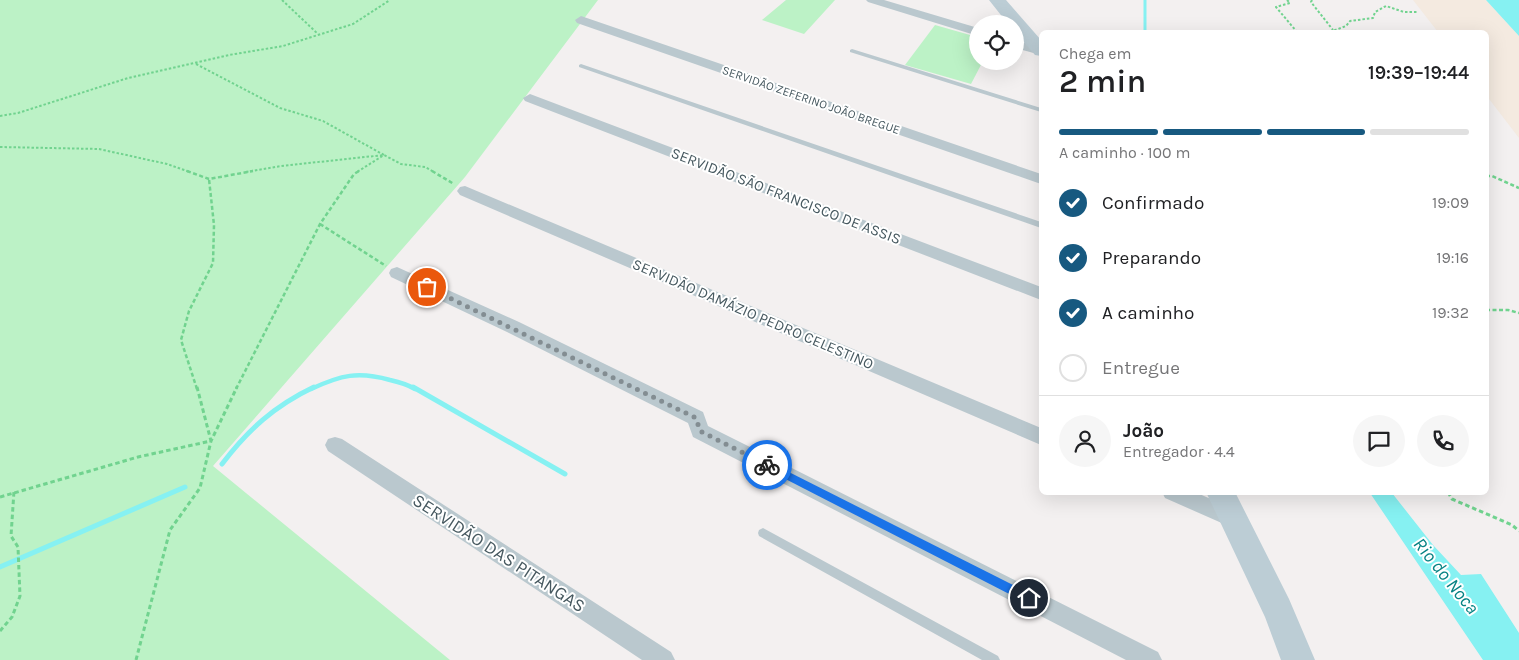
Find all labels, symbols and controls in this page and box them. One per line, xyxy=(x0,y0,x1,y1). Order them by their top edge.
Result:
map controls xyxy=(969,15,1024,70)
button: locate xyxy=(969,15,1024,70)
text: Chega em xyxy=(1059,44,1132,63)
text: 19:39–19:44 xyxy=(1368,62,1469,84)
street label: SERVIDÃO ZEFERINO JOÃO BREGUE xyxy=(720,63,902,137)
text: 2 min xyxy=(1059,63,1146,100)
text: A caminho · 100 m xyxy=(1059,143,1190,162)
street label: SERVIDÃO SÃO FRANCISCO DE ASSIS xyxy=(669,144,903,248)
icon: check xyxy=(1059,189,1087,217)
text: Confirmado xyxy=(1102,192,1204,214)
text: 19:09 xyxy=(1432,193,1469,212)
icon: check xyxy=(1059,244,1087,272)
text: Preparando xyxy=(1102,247,1201,269)
text: 19:16 xyxy=(1436,248,1469,267)
street label: SERVIDÃO DAMÁZIO PEDRO CELESTINO xyxy=(630,255,876,373)
pin xyxy=(406,266,448,308)
icon: bag xyxy=(413,273,441,301)
icon: check xyxy=(1059,299,1087,327)
text: A caminho xyxy=(1102,302,1194,324)
text: 19:32 xyxy=(1432,303,1469,322)
text: Entregue xyxy=(1102,357,1180,379)
button: person xyxy=(1059,415,1111,467)
button: chat xyxy=(1353,415,1405,467)
button: phone xyxy=(1417,415,1469,467)
text: João xyxy=(1123,420,1164,442)
courier xyxy=(742,440,792,490)
text: Entregador · 4.4 xyxy=(1123,442,1235,461)
icon: bike xyxy=(753,451,781,479)
street label: SERVIDÃO DAS PITANGAS xyxy=(409,489,589,617)
water label: Rio do Noca xyxy=(1409,533,1483,619)
pin xyxy=(1008,577,1050,619)
icon: home xyxy=(1015,584,1043,612)

